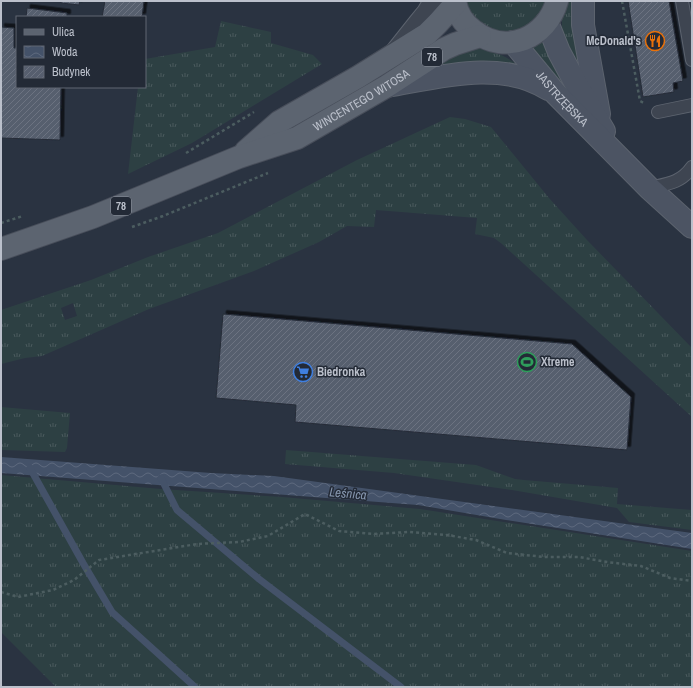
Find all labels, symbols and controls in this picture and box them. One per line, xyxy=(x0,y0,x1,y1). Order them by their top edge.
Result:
legend xyxy=(16,16,146,88)
text: Ulica xyxy=(52,24,75,40)
restaurant icon: McDonald's xyxy=(644,30,666,52)
place label: McDonald's xyxy=(586,33,642,49)
text: Woda xyxy=(52,44,78,60)
road number: 78 xyxy=(422,48,442,66)
text: Budynek xyxy=(52,64,90,80)
street label: WINCENTEGO WITOSA xyxy=(310,65,413,135)
street label: JASTRZĘBSKA xyxy=(532,68,592,130)
road number: 78 xyxy=(111,197,131,215)
sports icon: Xtreme xyxy=(516,351,538,373)
place label: Xtreme xyxy=(541,354,575,370)
supermarket icon: Biedronka xyxy=(292,361,314,383)
place label: Biedronka xyxy=(317,364,366,380)
water label: Leśnica xyxy=(329,483,367,504)

